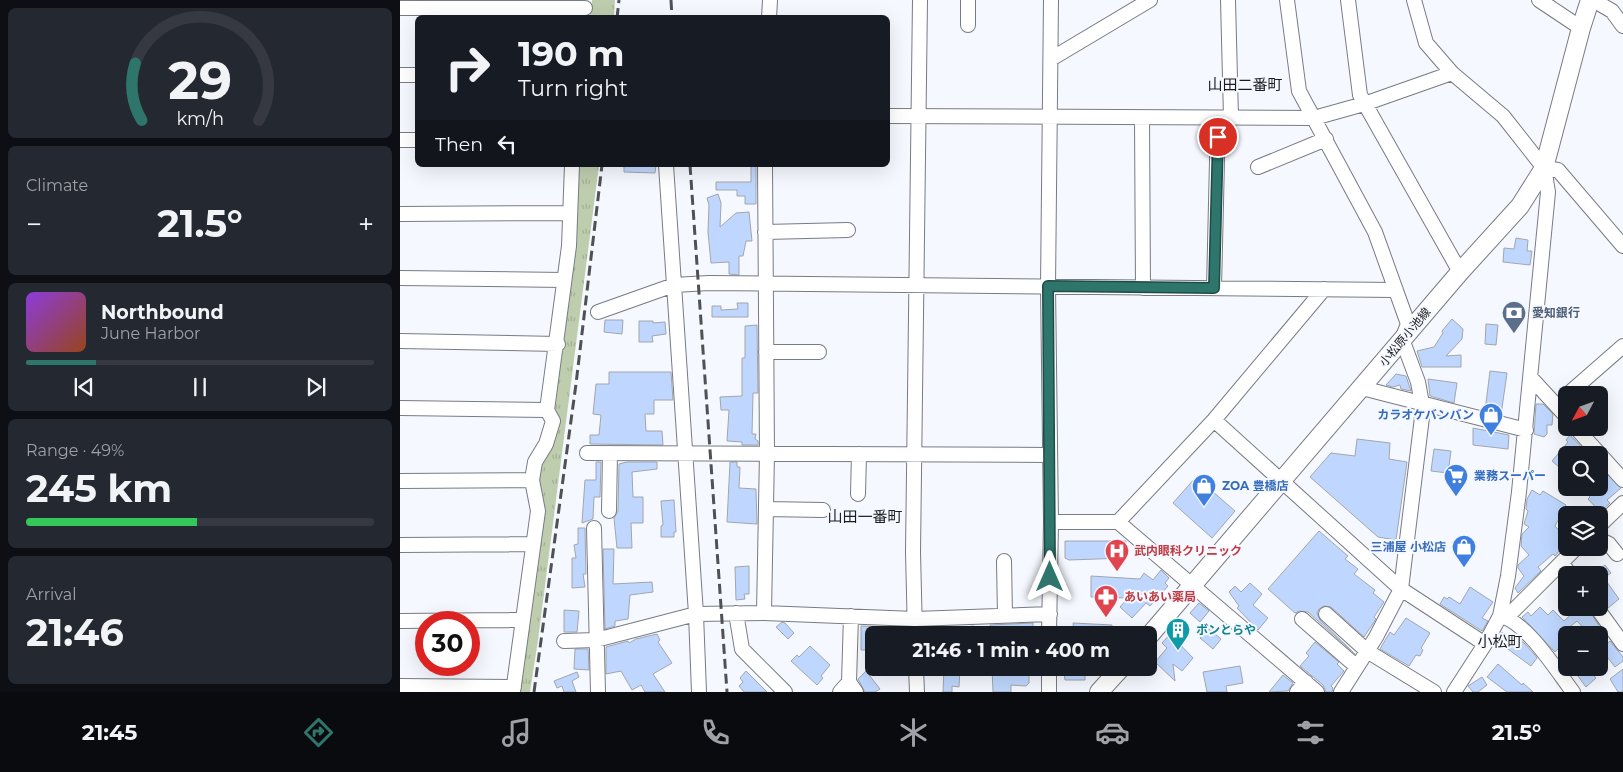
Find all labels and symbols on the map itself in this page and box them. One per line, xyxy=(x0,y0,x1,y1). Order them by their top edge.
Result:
district label: 山田二番町 xyxy=(1207,75,1283,94)
pin xyxy=(1197,116,1239,158)
bank icon: 愛知銀行 xyxy=(1501,300,1527,334)
street label: 小松原小池線 xyxy=(1376,304,1434,369)
place label: 愛知銀行 xyxy=(1532,305,1580,320)
north arrow xyxy=(1558,386,1608,436)
shop icon: カラオケバンバン xyxy=(1478,402,1504,436)
place label: カラオケバンバン xyxy=(1377,407,1474,422)
supermarket icon: 業務スーパー xyxy=(1443,463,1469,497)
place label: 業務スーパー xyxy=(1474,468,1546,483)
shop icon: ZOA 豊橋店 xyxy=(1191,473,1217,507)
place label: ZOA 豊橋店 xyxy=(1222,478,1289,493)
district label: 山田一番町 xyxy=(827,507,903,526)
shop icon: 三浦屋 小松店 xyxy=(1451,534,1477,568)
hospital icon: 武内眼科クリニック xyxy=(1104,538,1130,572)
place label: 三浦屋 小松店 xyxy=(1371,539,1446,554)
place label: 武内眼科クリニック xyxy=(1134,543,1242,558)
position arrow xyxy=(1023,550,1075,602)
pharmacy icon: あいあい薬局 xyxy=(1093,584,1119,618)
place label: あいあい薬局 xyxy=(1124,589,1196,604)
speed limit sign: 30 xyxy=(415,611,480,676)
building icon: ボンとらや xyxy=(1165,617,1191,651)
place label: ボンとらや xyxy=(1196,622,1256,637)
district label: 小松町 xyxy=(1477,632,1523,651)

